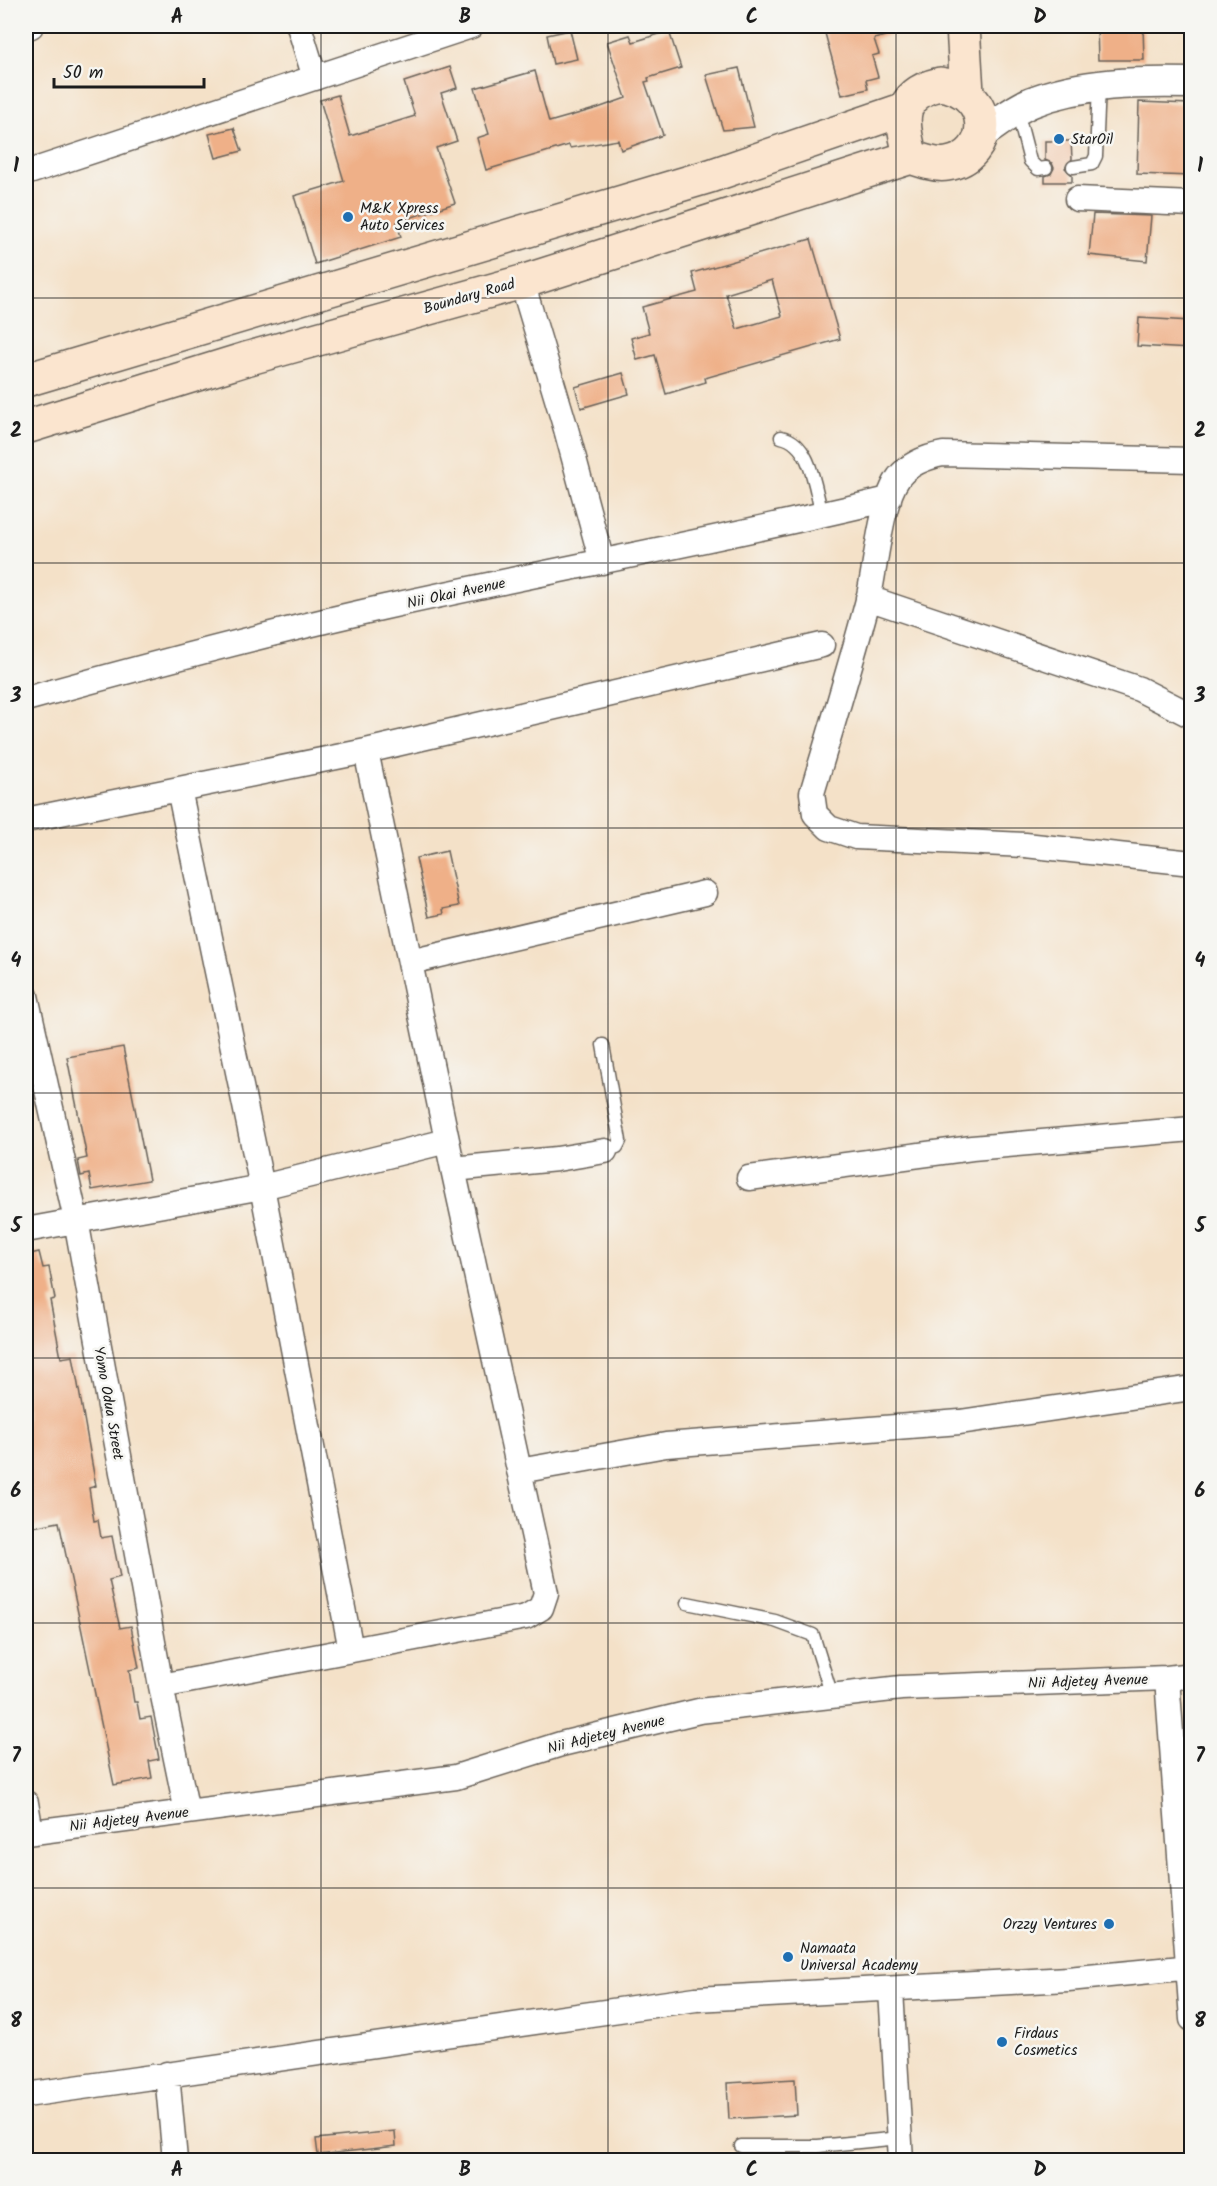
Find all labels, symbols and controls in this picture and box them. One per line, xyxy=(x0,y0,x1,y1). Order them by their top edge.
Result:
text: A xyxy=(171,2,183,34)
text: B xyxy=(459,2,471,34)
text: C xyxy=(746,2,758,34)
text: D xyxy=(1033,2,1047,34)
scale bar xyxy=(54,51,204,89)
text: 50 m xyxy=(63,59,103,88)
place label: StarOil xyxy=(1071,128,1114,152)
marker: StarOil xyxy=(1052,132,1066,146)
text: 1 xyxy=(13,151,19,183)
text: 1 xyxy=(1197,151,1203,183)
place label: M&K Xpress Auto Services xyxy=(360,197,445,238)
marker: M&K Xpress Auto Services xyxy=(341,210,355,224)
street label: Boundary Road xyxy=(421,272,518,321)
text: 2 xyxy=(10,416,22,448)
text: 2 xyxy=(1194,416,1206,448)
street label: Nii Okai Avenue xyxy=(405,572,508,616)
text: 3 xyxy=(10,681,22,713)
text: 3 xyxy=(1194,681,1206,713)
text: 4 xyxy=(11,946,22,978)
text: 4 xyxy=(1195,946,1206,978)
text: 5 xyxy=(10,1211,23,1243)
text: 5 xyxy=(1194,1211,1207,1243)
street label: Yomo Odua Street xyxy=(86,1344,130,1462)
text: 6 xyxy=(11,1476,22,1508)
text: 6 xyxy=(1195,1476,1206,1508)
street label: Nii Adjetey Avenue xyxy=(1028,1668,1149,1696)
street label: Nii Adjetey Avenue xyxy=(545,1709,668,1761)
text: 7 xyxy=(11,1741,21,1773)
text: 7 xyxy=(1195,1741,1205,1773)
street label: Nii Adjetey Avenue xyxy=(68,1801,191,1839)
place label: Orzzy Ventures xyxy=(1003,1913,1098,1937)
marker: Orzzy Ventures xyxy=(1102,1917,1116,1931)
place label: Namaata Universal Academy xyxy=(800,1937,919,1978)
marker: Namaata Universal Academy xyxy=(781,1950,795,1964)
text: 8 xyxy=(10,2006,22,2038)
text: 8 xyxy=(1194,2006,1206,2038)
place label: Firdaus Cosmetics xyxy=(1014,2022,1078,2063)
marker: Firdaus Cosmetics xyxy=(995,2035,1009,2049)
text: A xyxy=(171,2155,183,2186)
text: B xyxy=(459,2155,471,2186)
text: C xyxy=(746,2155,758,2186)
text: D xyxy=(1033,2155,1047,2186)

